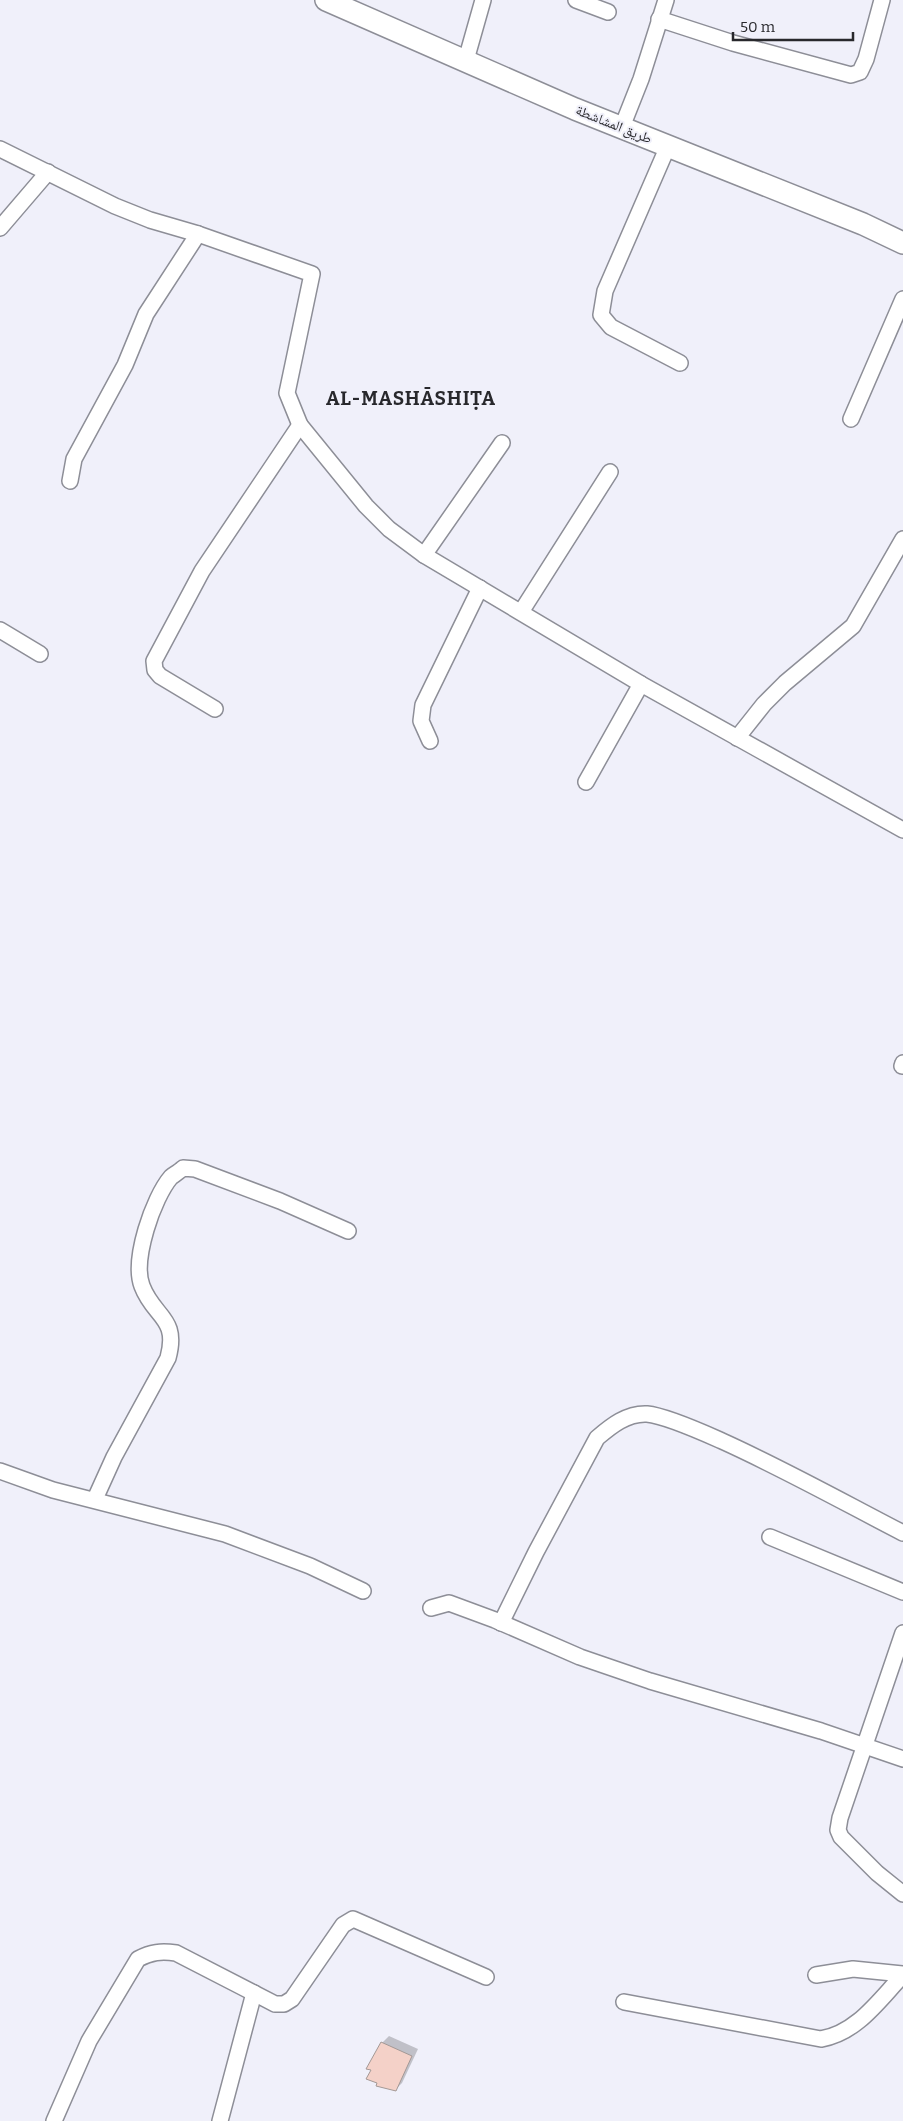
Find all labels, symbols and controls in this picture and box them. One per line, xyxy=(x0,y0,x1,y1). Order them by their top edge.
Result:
scale bar xyxy=(733,10,853,42)
text: 50 m xyxy=(740,18,776,36)
street label: طريق المشاشطة xyxy=(573,101,654,148)
district label: AL-MASHĀSHIṬA xyxy=(326,387,496,410)

